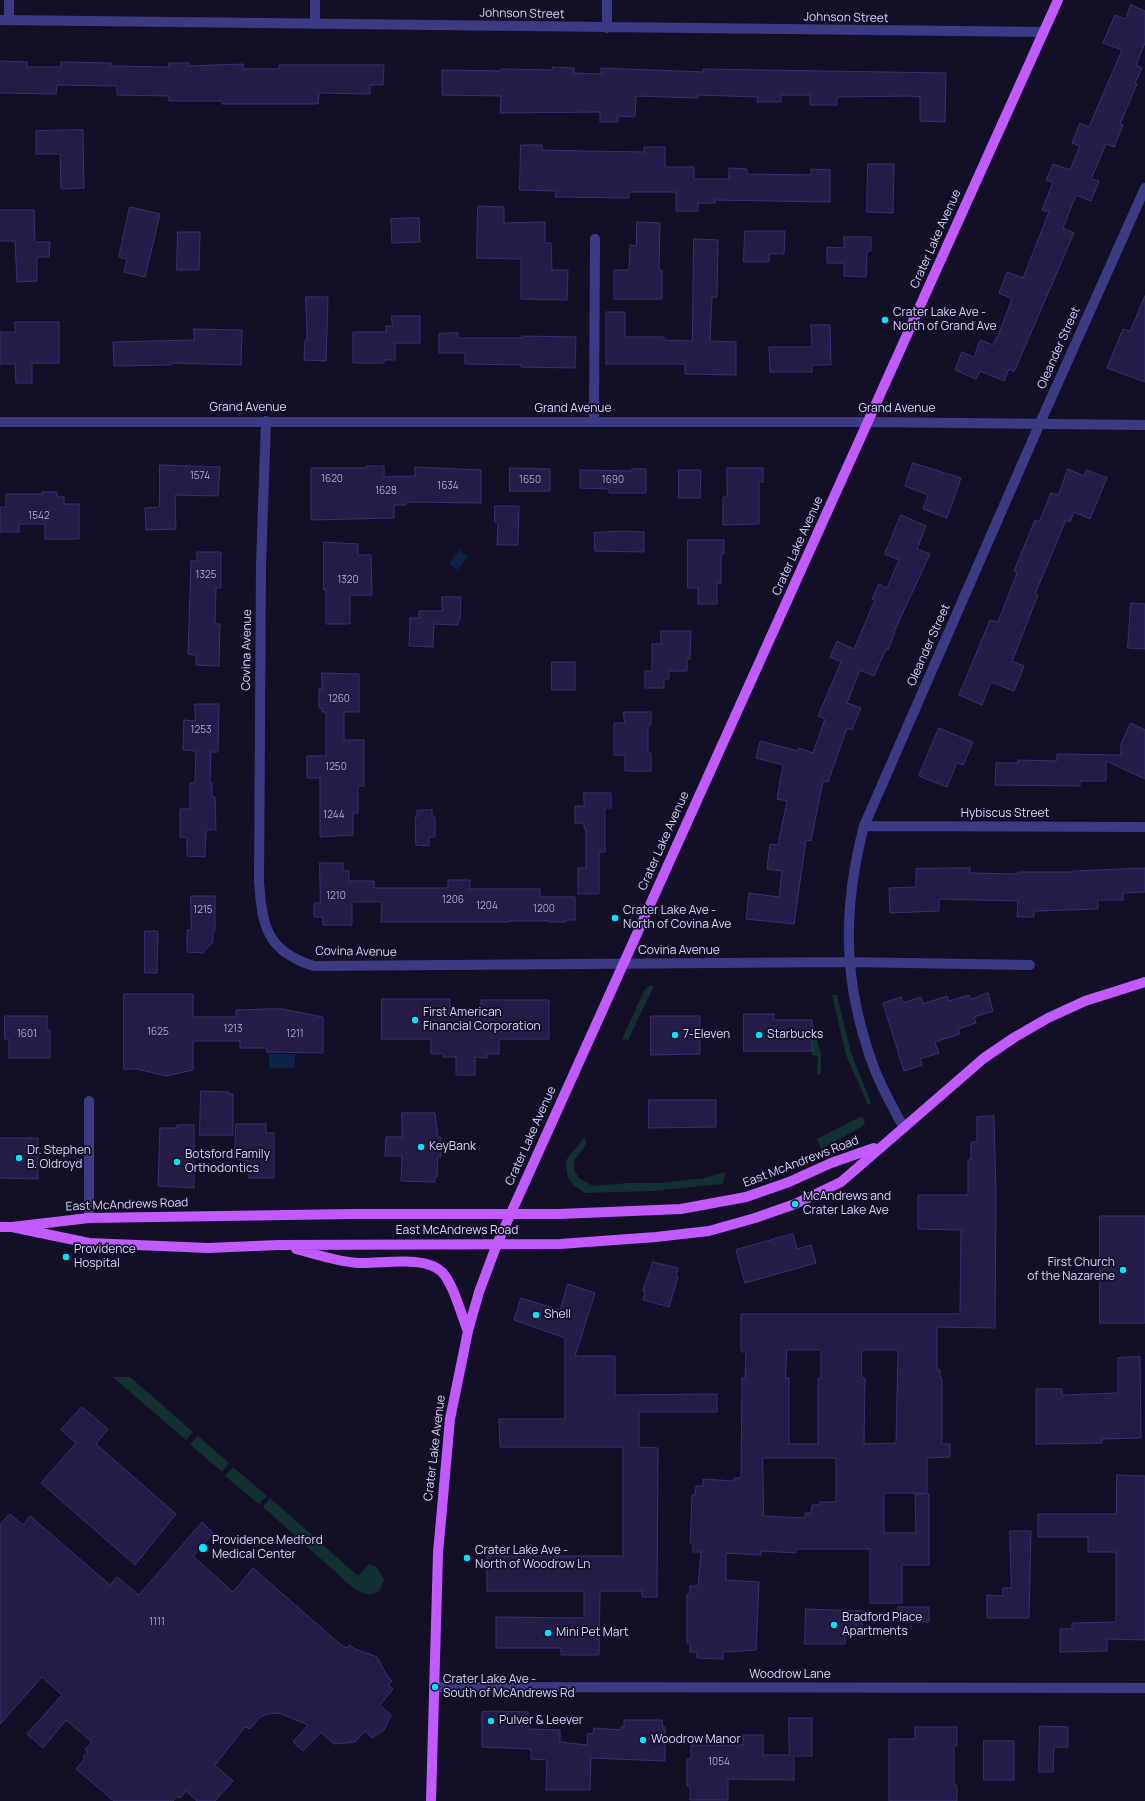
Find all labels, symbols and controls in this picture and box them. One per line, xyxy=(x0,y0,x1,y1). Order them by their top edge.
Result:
street label: Johnson Street xyxy=(479,6,565,22)
street label: Johnson Street xyxy=(803,10,889,26)
street label: Crater Lake Avenue xyxy=(908,187,964,291)
street label: Oleander Street xyxy=(1034,305,1084,391)
place label: Crater Lake Ave - North of Grand Ave xyxy=(893,306,997,334)
marker: Crater Lake Ave - North of Grand Ave xyxy=(880,315,890,325)
street label: Grand Avenue xyxy=(210,401,286,415)
street label: Grand Avenue xyxy=(535,402,611,416)
street label: Grand Avenue xyxy=(859,402,935,416)
house number: 1574 xyxy=(190,470,210,482)
house number: 1620 xyxy=(321,473,343,485)
house number: 1650 xyxy=(519,474,541,486)
house number: 1690 xyxy=(602,474,624,486)
house number: 1634 xyxy=(437,480,459,492)
house number: 1628 xyxy=(375,485,397,497)
street label: Crater Lake Avenue xyxy=(770,494,826,598)
house number: 1542 xyxy=(28,510,50,522)
house number: 1325 xyxy=(196,569,216,581)
house number: 1320 xyxy=(337,574,359,586)
street label: Oleander Street xyxy=(904,602,954,688)
street label: Covina Avenue xyxy=(239,609,255,691)
house number: 1260 xyxy=(328,693,350,705)
house number: 1253 xyxy=(191,724,211,736)
house number: 1250 xyxy=(325,761,347,773)
street label: Crater Lake Avenue xyxy=(636,789,692,893)
street label: Hybiscus Street xyxy=(961,807,1049,821)
house number: 1244 xyxy=(323,809,345,821)
house number: 1210 xyxy=(326,890,346,902)
house number: 1206 xyxy=(442,894,464,906)
house number: 1204 xyxy=(476,900,498,912)
house number: 1200 xyxy=(533,903,555,915)
house number: 1215 xyxy=(193,904,213,916)
place label: Crater Lake Ave - North of Covina Ave xyxy=(623,904,731,932)
marker: Crater Lake Ave - North of Covina Ave xyxy=(610,913,620,923)
street label: Covina Avenue xyxy=(315,944,397,960)
street label: Covina Avenue xyxy=(638,944,720,958)
place label: First American Financial Corporation xyxy=(423,1006,541,1034)
marker: First American Financial Corporation xyxy=(410,1015,420,1025)
house number: 1213 xyxy=(223,1023,243,1035)
house number: 1625 xyxy=(147,1026,169,1038)
house number: 1601 xyxy=(17,1028,37,1040)
house number: 1211 xyxy=(286,1028,304,1040)
place label: 7-Eleven xyxy=(683,1028,730,1042)
place label: Starbucks xyxy=(767,1028,823,1042)
marker: 7-Eleven xyxy=(670,1030,680,1040)
marker: Starbucks xyxy=(754,1030,764,1040)
street label: Crater Lake Avenue xyxy=(503,1084,559,1188)
street label: East McAndrews Road xyxy=(741,1133,861,1191)
place label: KeyBank xyxy=(429,1140,476,1154)
marker: KeyBank xyxy=(416,1142,426,1152)
place label: Dr. Stephen B. Oldroyd xyxy=(27,1144,91,1172)
place label: Botsford Family Orthodontics xyxy=(185,1148,270,1176)
marker: Dr. Stephen B. Oldroyd xyxy=(14,1153,24,1163)
marker: Botsford Family Orthodontics xyxy=(172,1157,182,1167)
place label: McAndrews and Crater Lake Ave xyxy=(803,1190,891,1218)
street label: East McAndrews Road xyxy=(65,1196,189,1214)
marker: McAndrews and Crater Lake Ave xyxy=(790,1199,800,1209)
street label: East McAndrews Road xyxy=(396,1224,518,1238)
place label: Providence Hospital xyxy=(74,1243,136,1271)
marker: Providence Hospital xyxy=(61,1252,71,1262)
place label: First Church of the Nazarene xyxy=(1027,1256,1115,1284)
marker: First Church of the Nazarene xyxy=(1118,1265,1128,1275)
place label: Shell xyxy=(544,1308,571,1322)
marker: Shell xyxy=(531,1310,541,1320)
street label: Crater Lake Avenue xyxy=(421,1394,449,1502)
place label: Providence Medford Medical Center xyxy=(212,1534,323,1562)
marker: Providence Medford Medical Center xyxy=(197,1542,209,1554)
place label: Crater Lake Ave - North of Woodrow Ln xyxy=(475,1544,590,1572)
marker: Crater Lake Ave - North of Woodrow Ln xyxy=(462,1553,472,1563)
place label: Bradford Place Apartments xyxy=(842,1611,922,1639)
house number: 1111 xyxy=(149,1616,165,1628)
marker: Bradford Place Apartments xyxy=(829,1620,839,1630)
place label: Mini Pet Mart xyxy=(556,1626,629,1640)
marker: Mini Pet Mart xyxy=(543,1628,553,1638)
street label: Woodrow Lane xyxy=(749,1668,831,1682)
place label: Crater Lake Ave - South of McAndrews Rd xyxy=(443,1673,575,1701)
marker: Crater Lake Ave - South of McAndrews Rd xyxy=(430,1682,440,1692)
place label: Pulver & Leever xyxy=(499,1714,583,1728)
marker: Pulver & Leever xyxy=(486,1716,496,1726)
place label: Woodrow Manor xyxy=(651,1733,741,1747)
marker: Woodrow Manor xyxy=(638,1735,648,1745)
house number: 1054 xyxy=(708,1756,730,1768)

